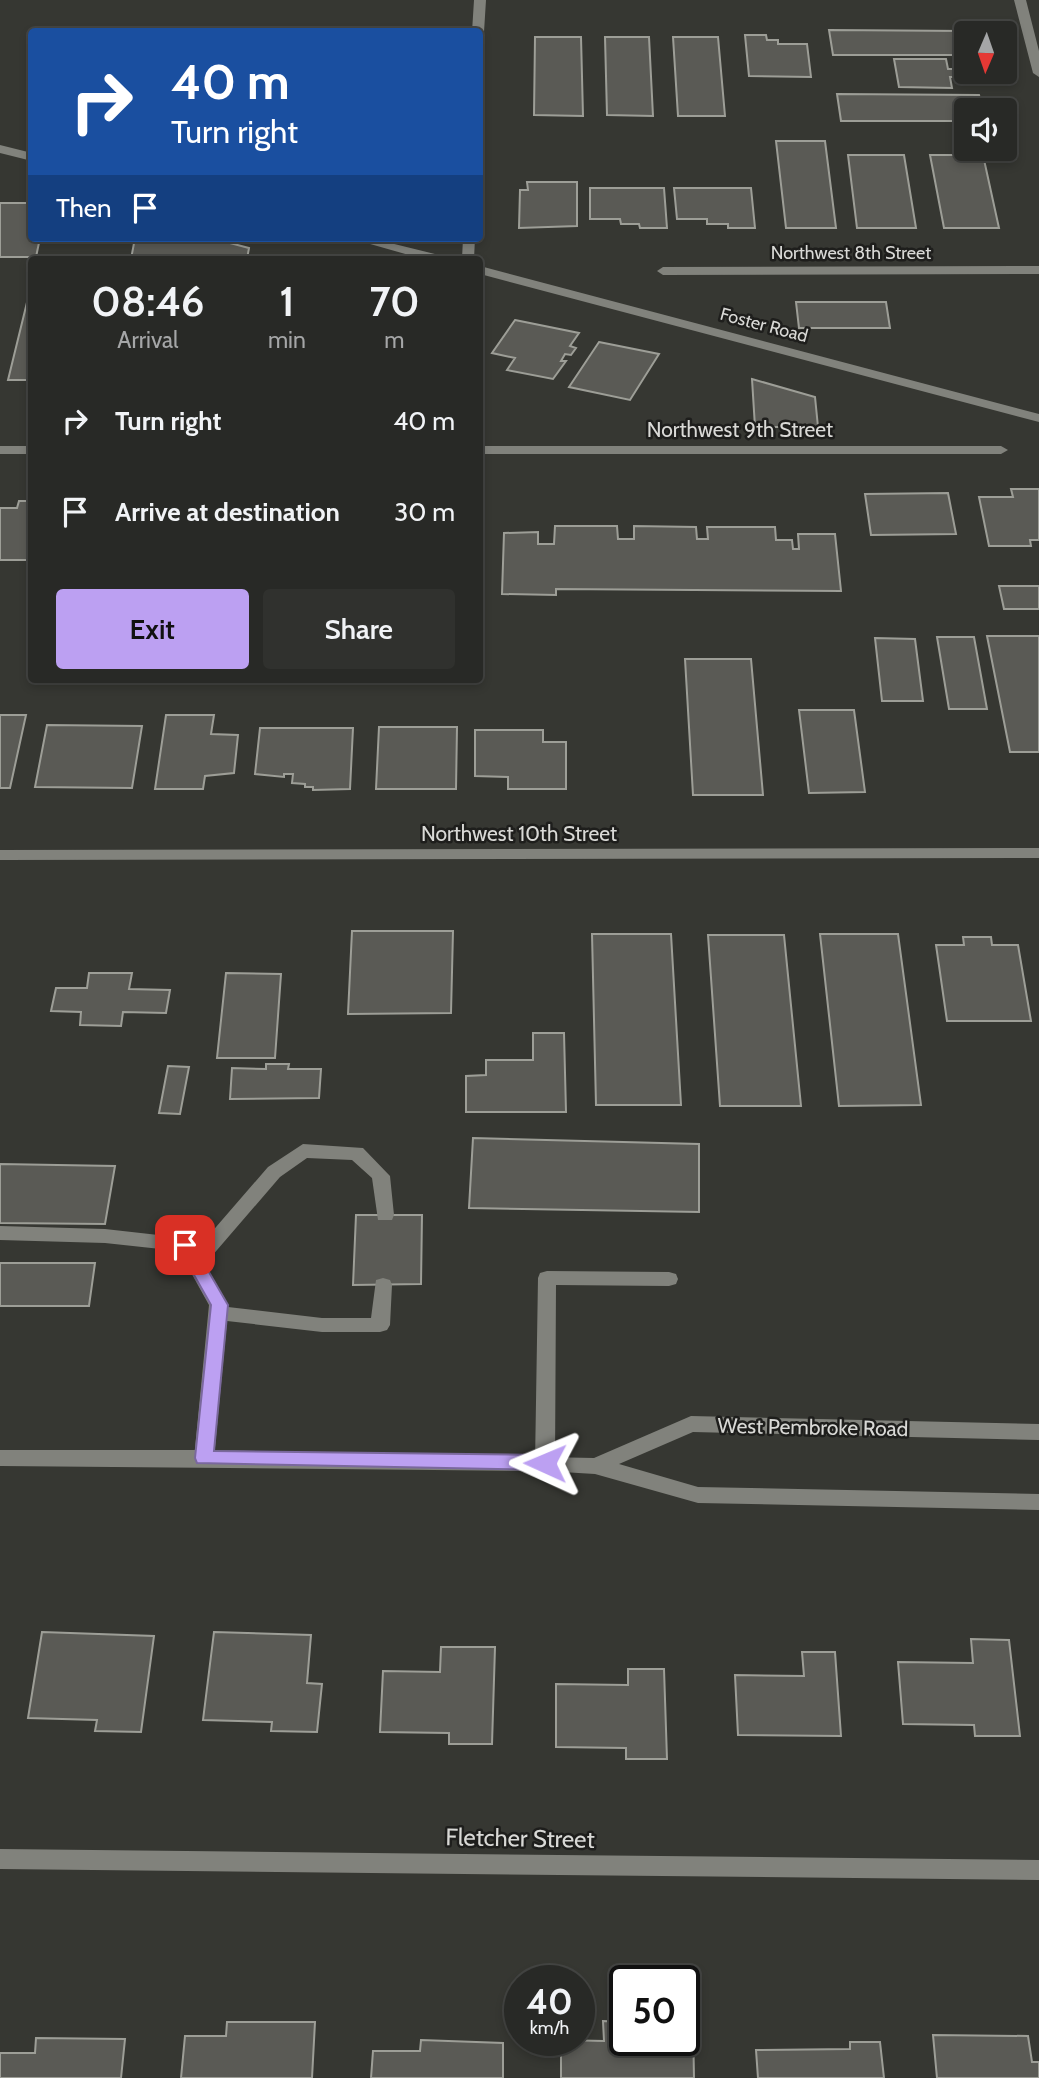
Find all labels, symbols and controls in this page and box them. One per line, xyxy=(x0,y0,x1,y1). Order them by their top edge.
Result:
north arrow xyxy=(954,21,1017,84)
map controls xyxy=(954,21,1017,161)
text: 40 m xyxy=(171,52,290,111)
icon: right xyxy=(56,56,147,147)
button: sound xyxy=(954,98,1017,161)
text: Turn right xyxy=(171,112,298,151)
icon: arrive xyxy=(126,189,164,227)
text: Then xyxy=(56,192,112,224)
street label: Northwest 8th Street xyxy=(771,242,931,264)
text: 08:46 xyxy=(91,275,205,327)
text: 1 xyxy=(279,275,294,327)
text: 70 xyxy=(369,275,420,327)
street label: Foster Road xyxy=(718,303,810,347)
text: Arrival xyxy=(117,326,179,354)
text: min xyxy=(268,326,306,354)
text: m xyxy=(384,326,404,354)
icon: right xyxy=(56,402,94,440)
text: Turn right xyxy=(115,405,221,437)
text: 40 m xyxy=(393,405,455,437)
street label: Northwest 9th Street xyxy=(647,417,833,442)
icon: arrive xyxy=(56,493,94,531)
text: Arrive at destination xyxy=(115,496,340,528)
text: 30 m xyxy=(394,496,455,528)
button: Exit xyxy=(56,589,249,669)
button: Share xyxy=(263,589,455,669)
street label: Northwest 10th Street xyxy=(421,821,617,846)
pin xyxy=(155,1215,215,1275)
icon: arrive xyxy=(166,1226,204,1264)
street label: West Pembroke Road xyxy=(717,1413,909,1441)
position arrow xyxy=(508,1426,582,1500)
street label: Fletcher Street xyxy=(445,1822,595,1854)
speed limit sign: 50 xyxy=(609,1965,700,2056)
text: 40 xyxy=(526,1980,573,2023)
text: km/h xyxy=(530,2017,569,2039)

